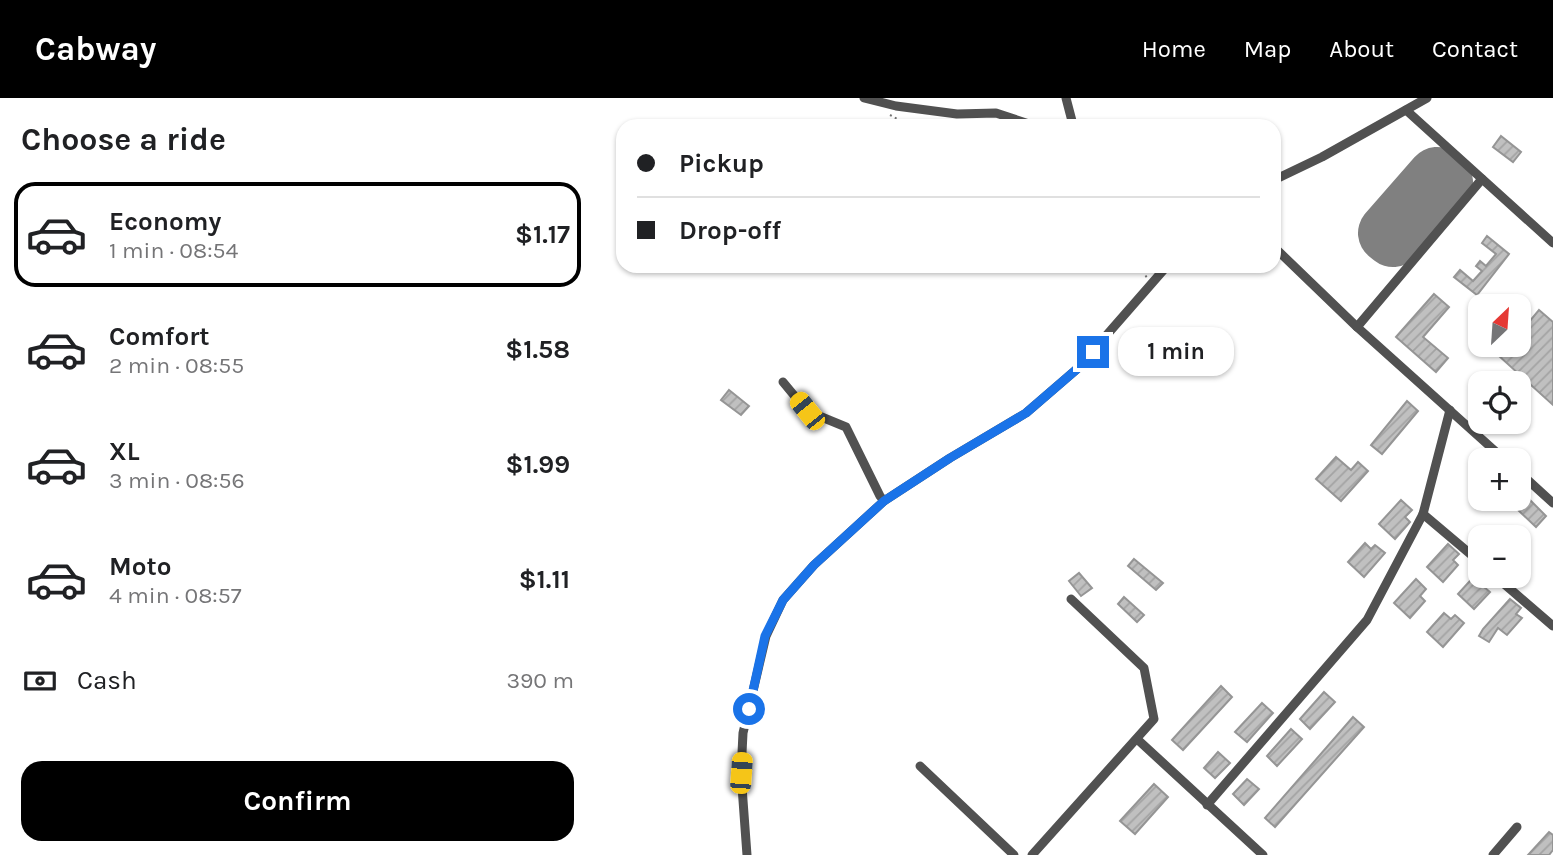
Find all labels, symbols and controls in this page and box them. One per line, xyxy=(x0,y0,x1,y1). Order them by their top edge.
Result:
text: Cabway xyxy=(35,30,156,68)
text: Home xyxy=(1142,35,1206,63)
text: Map xyxy=(1244,35,1291,63)
text: About xyxy=(1329,35,1394,63)
text: Contact xyxy=(1432,35,1518,63)
text: Choose a ride xyxy=(21,121,226,158)
text: Pickup xyxy=(679,148,764,179)
icon: car xyxy=(25,203,88,266)
text: Economy xyxy=(109,206,221,237)
text: Drop-off xyxy=(679,215,781,246)
text: $1.17 xyxy=(515,219,570,250)
text: 1 min · 08:54 xyxy=(109,237,238,264)
north arrow xyxy=(1468,294,1531,357)
map controls xyxy=(1468,294,1531,588)
icon: car xyxy=(25,318,88,381)
text: Comfort xyxy=(109,321,210,352)
callout: 1 min xyxy=(1117,328,1233,376)
text: $1.58 xyxy=(505,334,570,365)
route end xyxy=(1077,336,1109,368)
text: 1 min xyxy=(1147,338,1205,365)
text: 2 min · 08:55 xyxy=(109,352,244,379)
button: locate xyxy=(1468,371,1531,434)
car xyxy=(786,388,829,434)
icon: car xyxy=(25,433,88,496)
text: XL xyxy=(109,436,140,467)
button: + xyxy=(1468,448,1531,511)
text: $1.99 xyxy=(506,449,570,480)
text: 3 min · 08:56 xyxy=(109,467,245,494)
button: − xyxy=(1468,525,1531,588)
icon: car xyxy=(25,548,88,611)
text: Moto xyxy=(109,551,171,582)
text: $1.11 xyxy=(519,564,570,595)
text: 4 min · 08:57 xyxy=(109,582,241,609)
icon: cash xyxy=(21,662,59,700)
text: Cash xyxy=(77,665,137,696)
text: 390 m xyxy=(506,667,574,694)
route start xyxy=(733,693,765,725)
car xyxy=(730,751,753,795)
button: Confirm xyxy=(21,761,574,841)

